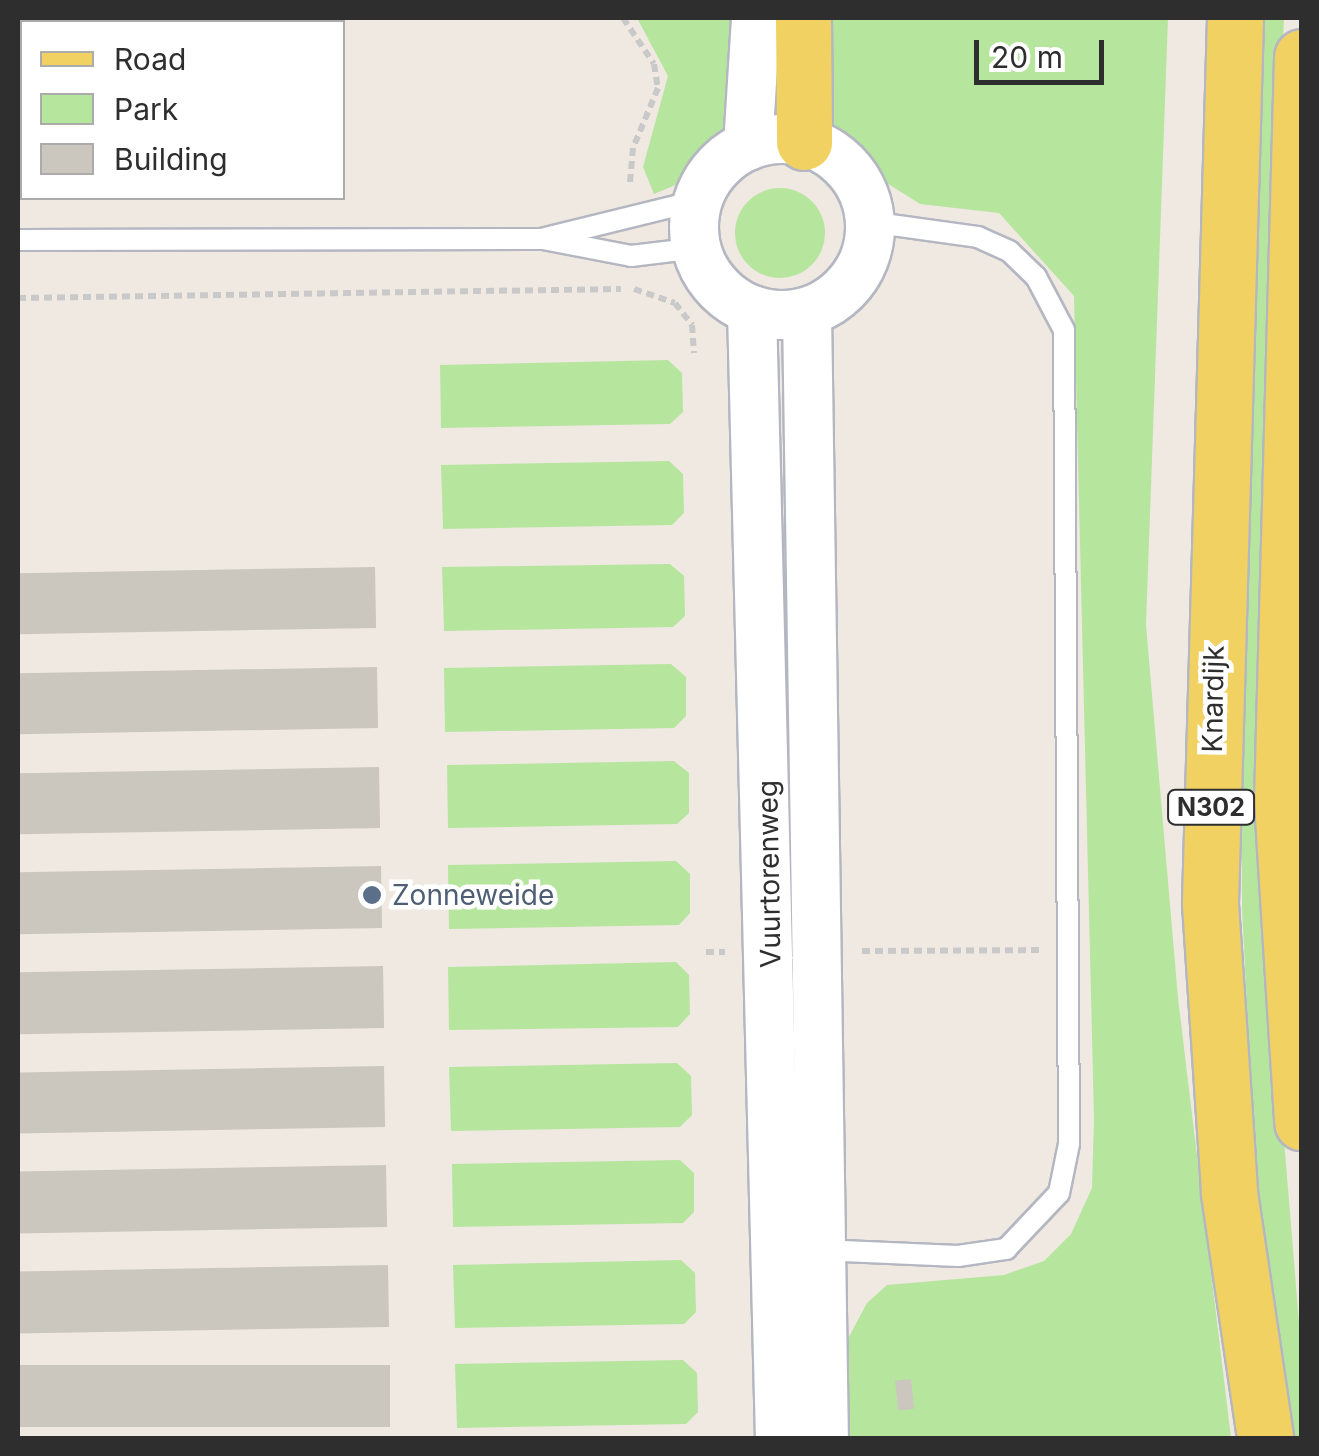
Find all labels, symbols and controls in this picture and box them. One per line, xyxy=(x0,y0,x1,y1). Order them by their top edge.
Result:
legend xyxy=(20,20,345,200)
scale bar xyxy=(979,20,1109,82)
text: 20 m xyxy=(991,39,1063,75)
text: Road xyxy=(114,41,186,77)
text: Park xyxy=(114,91,178,127)
text: Building xyxy=(114,141,228,177)
street label: Knardijk xyxy=(1195,645,1231,753)
street label: Vuurtorenweg xyxy=(751,780,787,968)
road number: N302 xyxy=(1166,787,1256,827)
place label: Zonneweide xyxy=(392,878,554,912)
marker: Zonneweide xyxy=(361,884,383,906)

